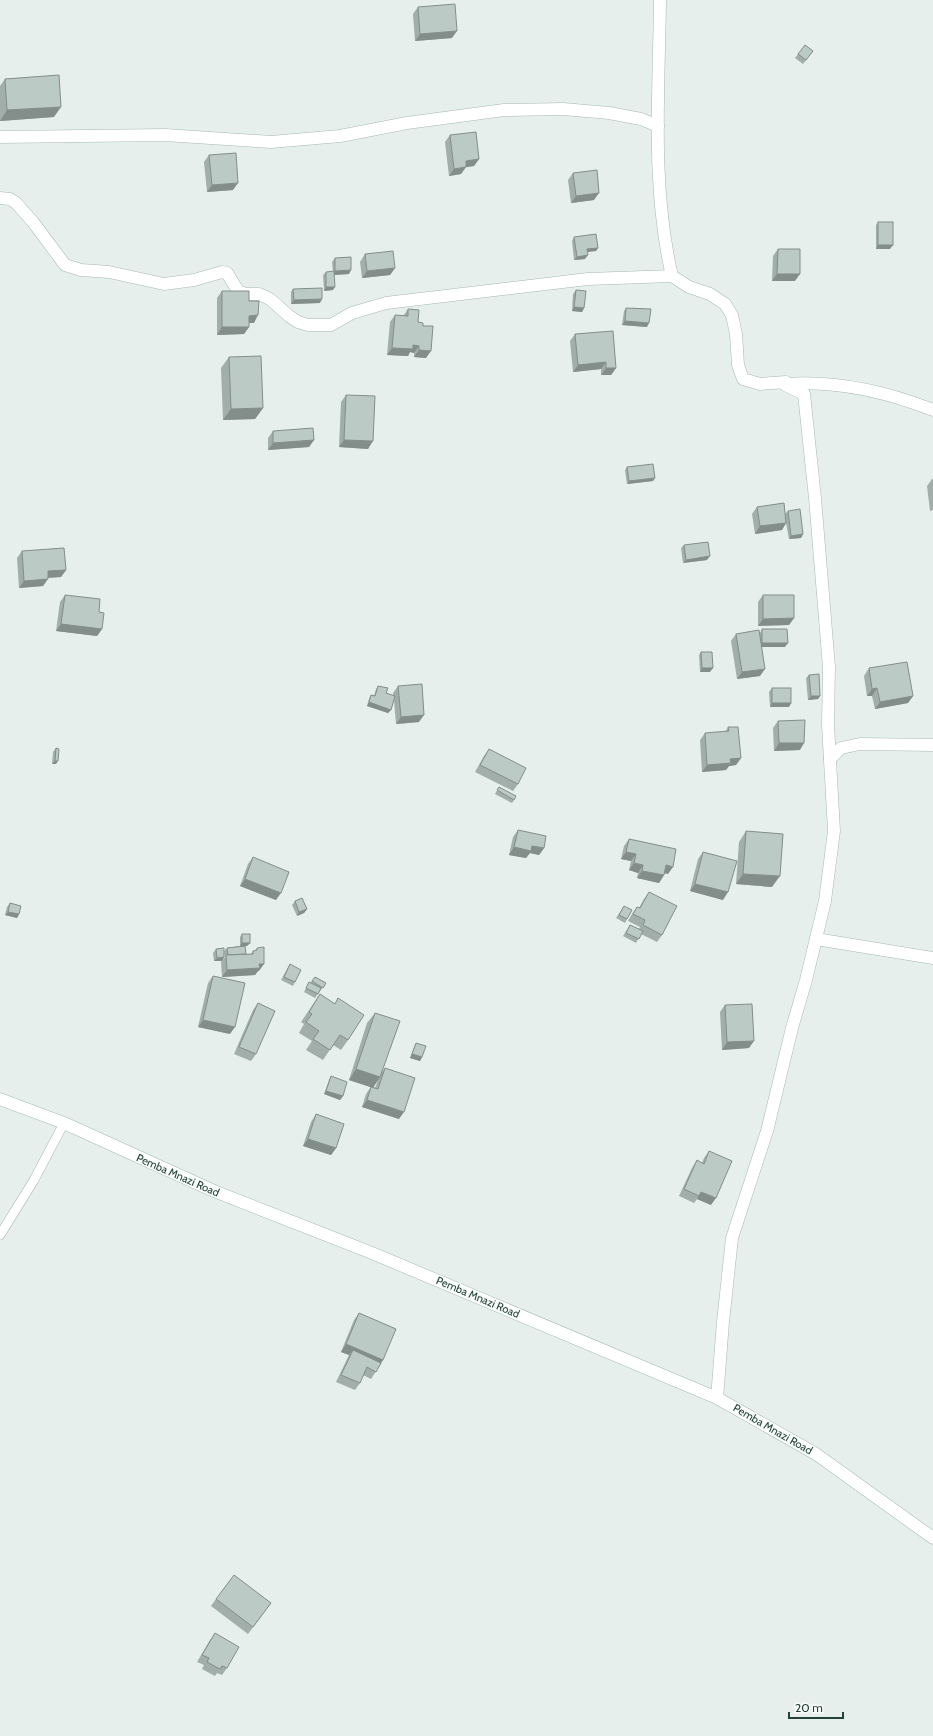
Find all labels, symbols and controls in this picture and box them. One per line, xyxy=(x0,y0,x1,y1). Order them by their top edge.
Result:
street label: Pemba Mnazi Road xyxy=(134,1150,222,1200)
street label: Pemba Mnazi Road xyxy=(434,1273,522,1321)
street label: Pemba Mnazi Road xyxy=(731,1401,815,1457)
scale bar xyxy=(789,1694,843,1720)
text: 20 m xyxy=(795,1700,823,1715)

